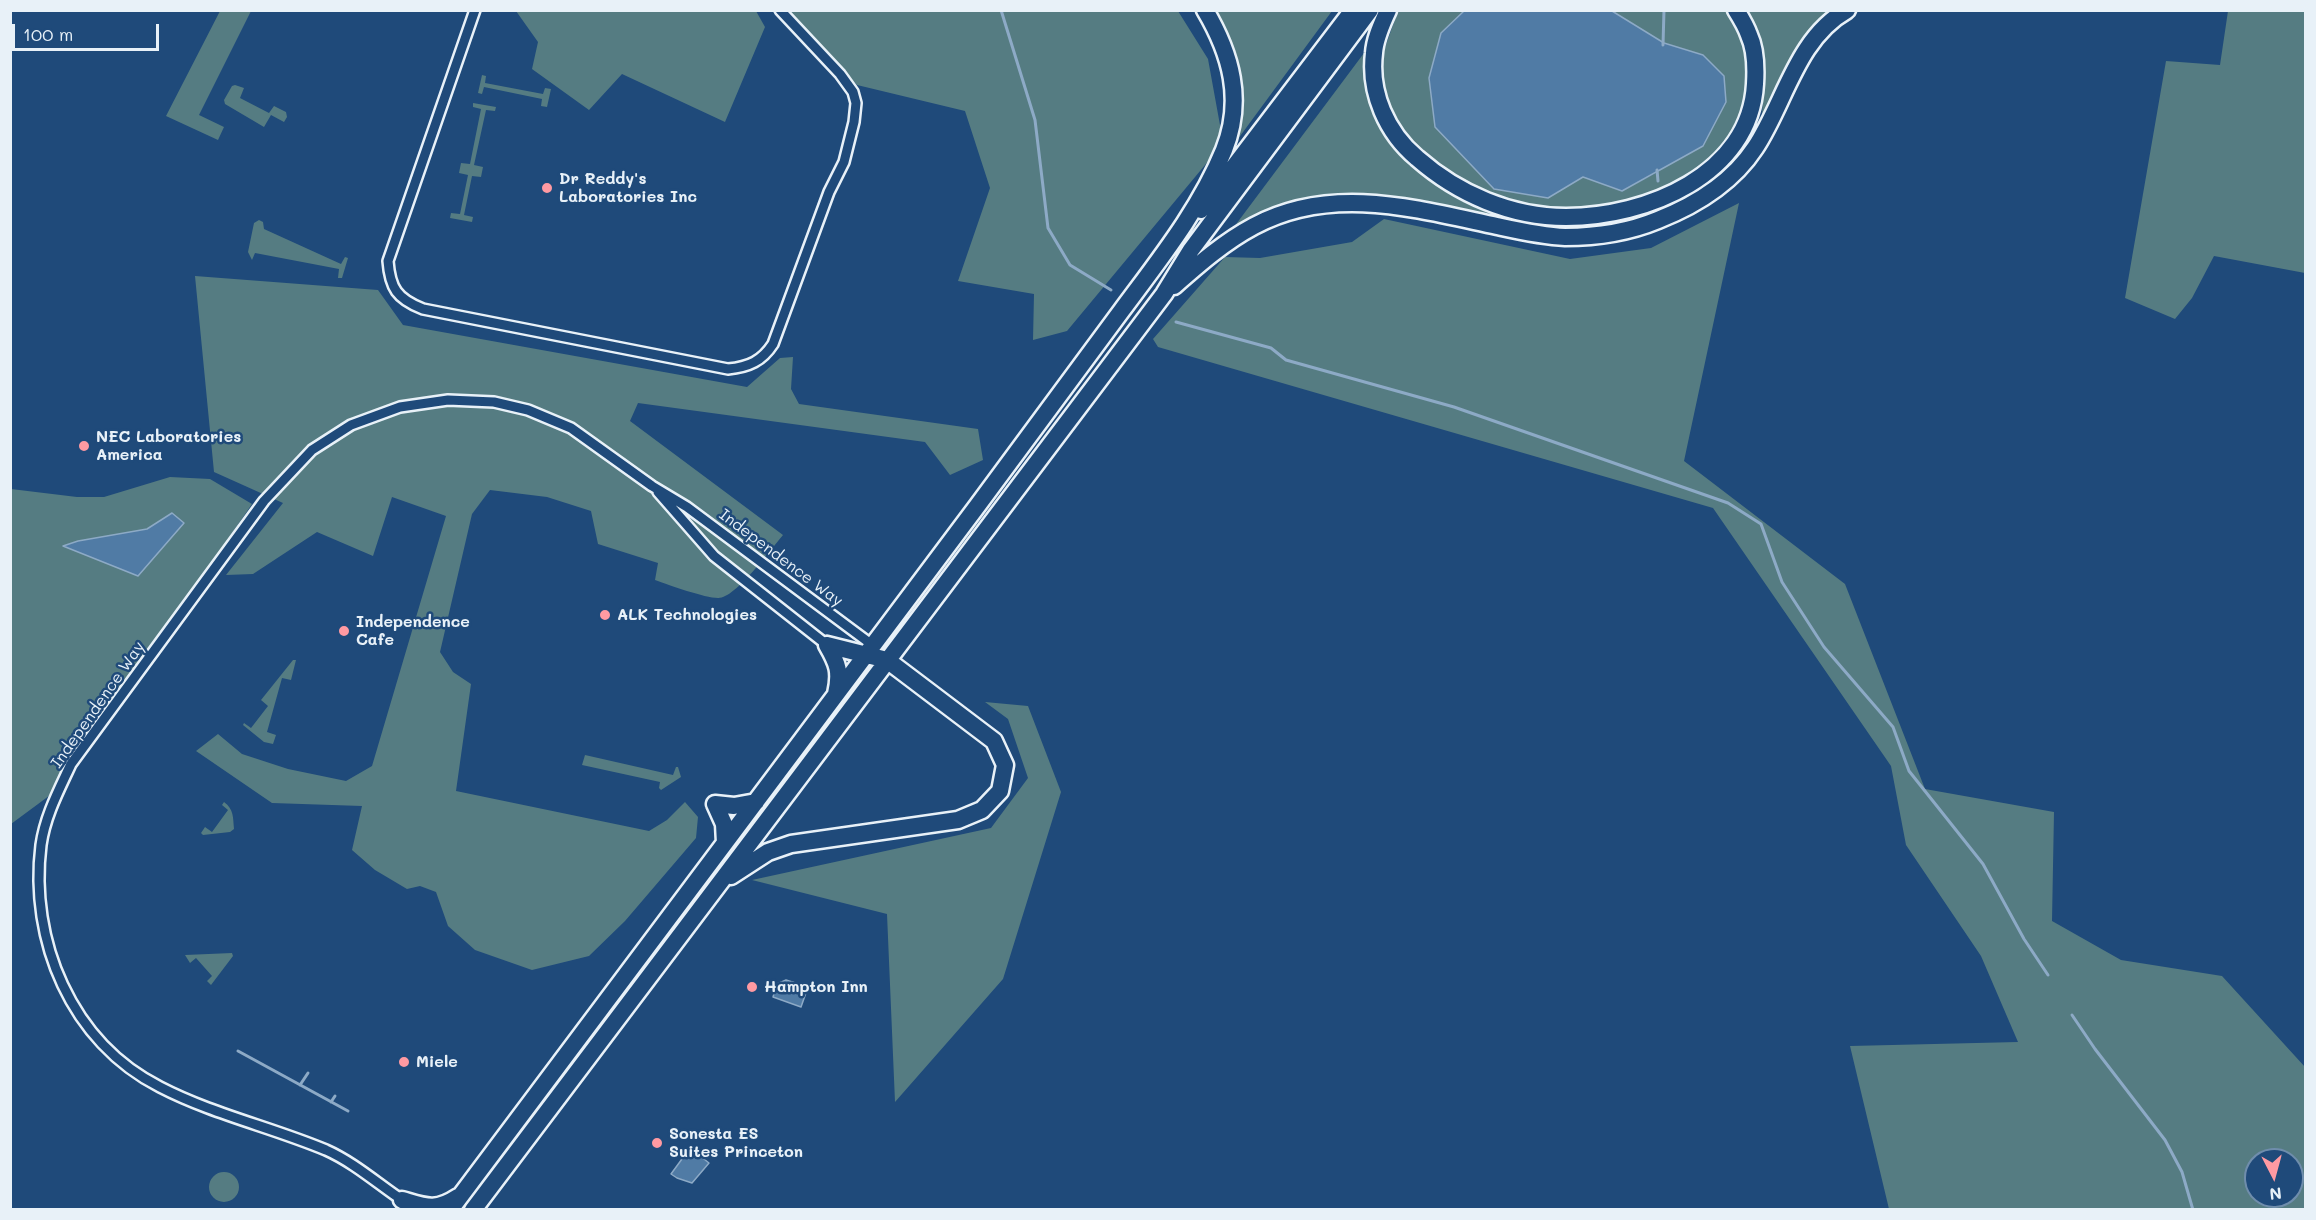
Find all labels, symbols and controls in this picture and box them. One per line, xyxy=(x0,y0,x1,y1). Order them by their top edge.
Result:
scale bar xyxy=(15,12,162,50)
text: 100 m xyxy=(23,22,73,46)
place label: Dr Reddy's Laboratories Inc xyxy=(559,169,697,207)
marker: Dr Reddy's Laboratories Inc xyxy=(540,181,554,195)
place label: NEC Laboratories America xyxy=(96,427,241,465)
marker: NEC Laboratories America xyxy=(77,439,91,453)
street label: Independence Way xyxy=(715,505,847,611)
place label: ALK Technologies xyxy=(617,605,757,625)
marker: ALK Technologies xyxy=(598,608,612,622)
place label: Independence Cafe xyxy=(356,612,470,650)
marker: Independence Cafe xyxy=(337,624,351,638)
street label: Independence Way xyxy=(47,638,149,772)
place label: Hampton Inn xyxy=(764,977,868,997)
marker: Hampton Inn xyxy=(745,980,759,994)
place label: Miele xyxy=(416,1052,458,1072)
marker: Miele xyxy=(397,1055,411,1069)
place label: Sonesta ES Suites Princeton xyxy=(669,1124,803,1162)
marker: Sonesta ES Suites Princeton xyxy=(650,1136,664,1150)
north arrow xyxy=(2244,1148,2304,1208)
text: N xyxy=(2269,1183,2283,1205)

